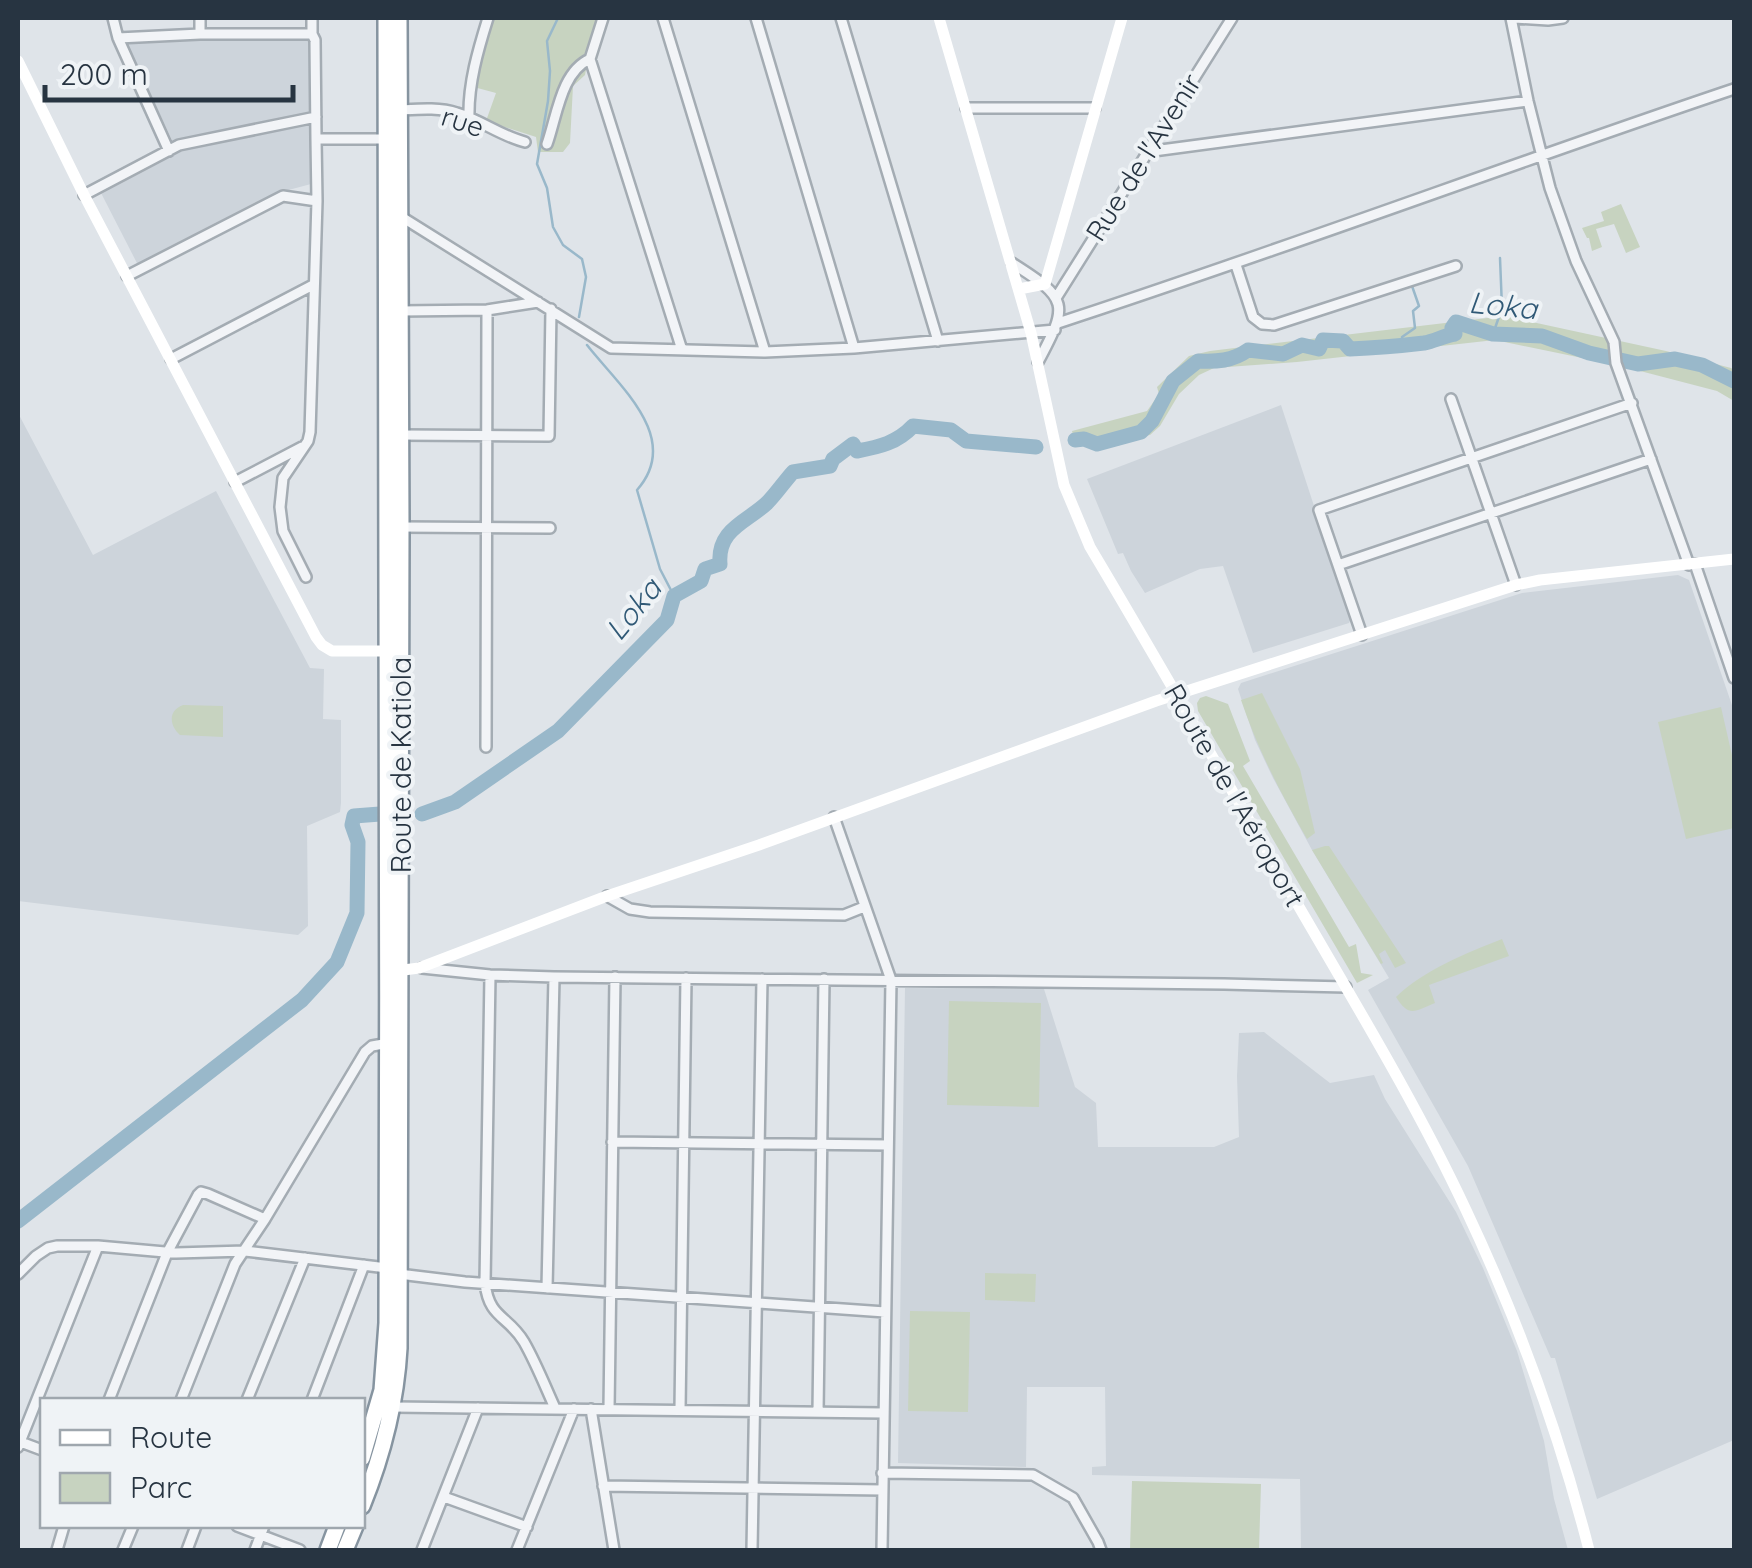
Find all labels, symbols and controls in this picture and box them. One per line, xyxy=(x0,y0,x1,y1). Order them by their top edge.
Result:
scale bar xyxy=(45,40,292,102)
text: 200 m xyxy=(60,55,148,93)
street label: Rue de l'Avenir xyxy=(1078,67,1209,247)
street label: rue xyxy=(437,98,489,144)
water label: Loka xyxy=(1467,283,1541,328)
water label: Loka xyxy=(597,569,670,647)
street label: Route de Katiola xyxy=(383,657,418,873)
street label: Route de l'Aéroport xyxy=(1157,677,1313,913)
legend xyxy=(40,1398,365,1528)
text: Route xyxy=(130,1418,212,1456)
text: Parc xyxy=(130,1468,192,1506)

